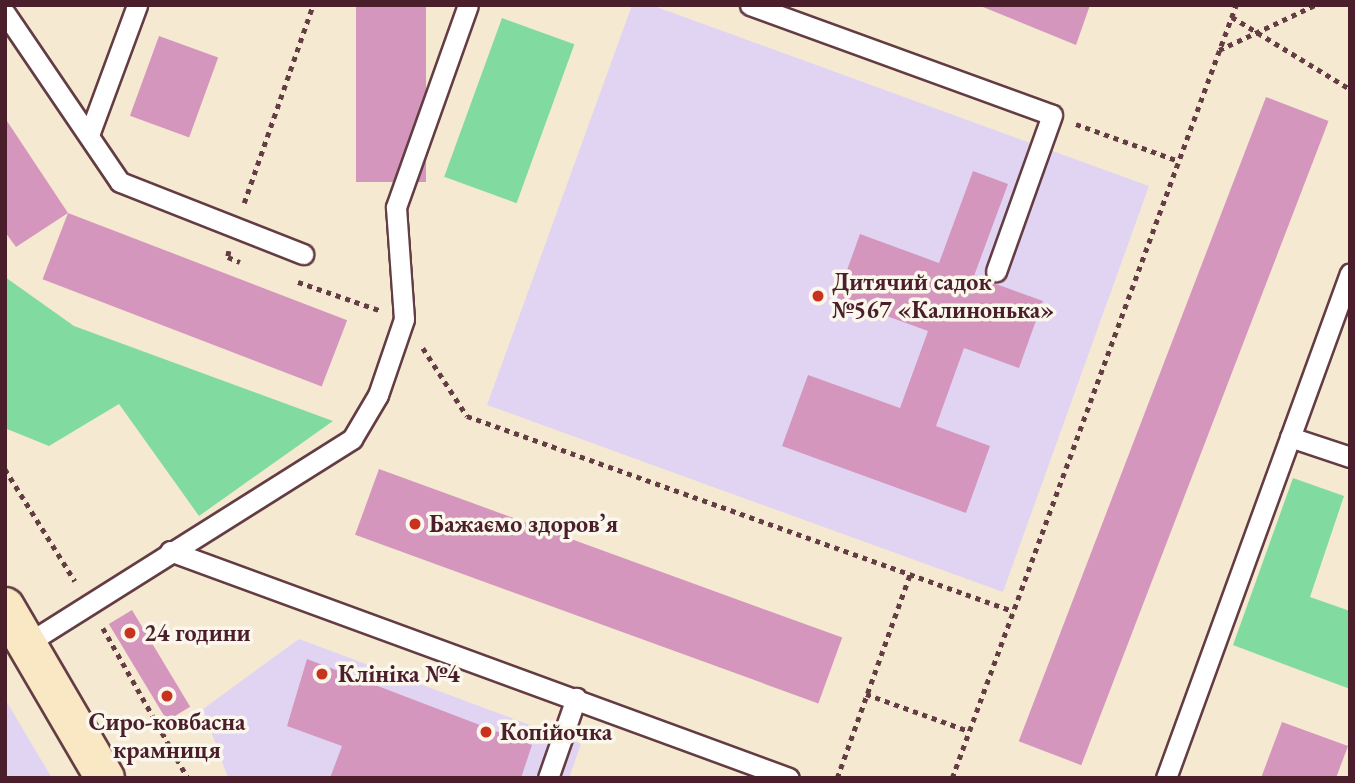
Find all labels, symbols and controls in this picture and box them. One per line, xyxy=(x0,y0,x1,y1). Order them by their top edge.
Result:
place label: Дитячий садок №567 «Калинонька» xyxy=(832,268,1054,324)
marker: Дитячий садок №567 «Калинонька» xyxy=(810,288,826,304)
place label: Бажаємо здоровʼя xyxy=(429,510,618,538)
marker: Бажаємо здоровʼя xyxy=(407,516,423,532)
place label: 24 години xyxy=(144,619,251,647)
marker: 24 години xyxy=(122,625,138,641)
place label: Клініка №4 xyxy=(338,660,460,688)
marker: Клініка №4 xyxy=(312,664,332,684)
marker: Сиро-ковбасна крамниця xyxy=(159,688,175,704)
place label: Сиро-ковбасна крамниця xyxy=(88,708,246,764)
place label: Копійочка xyxy=(500,718,612,746)
marker: Копійочка xyxy=(478,724,494,740)

